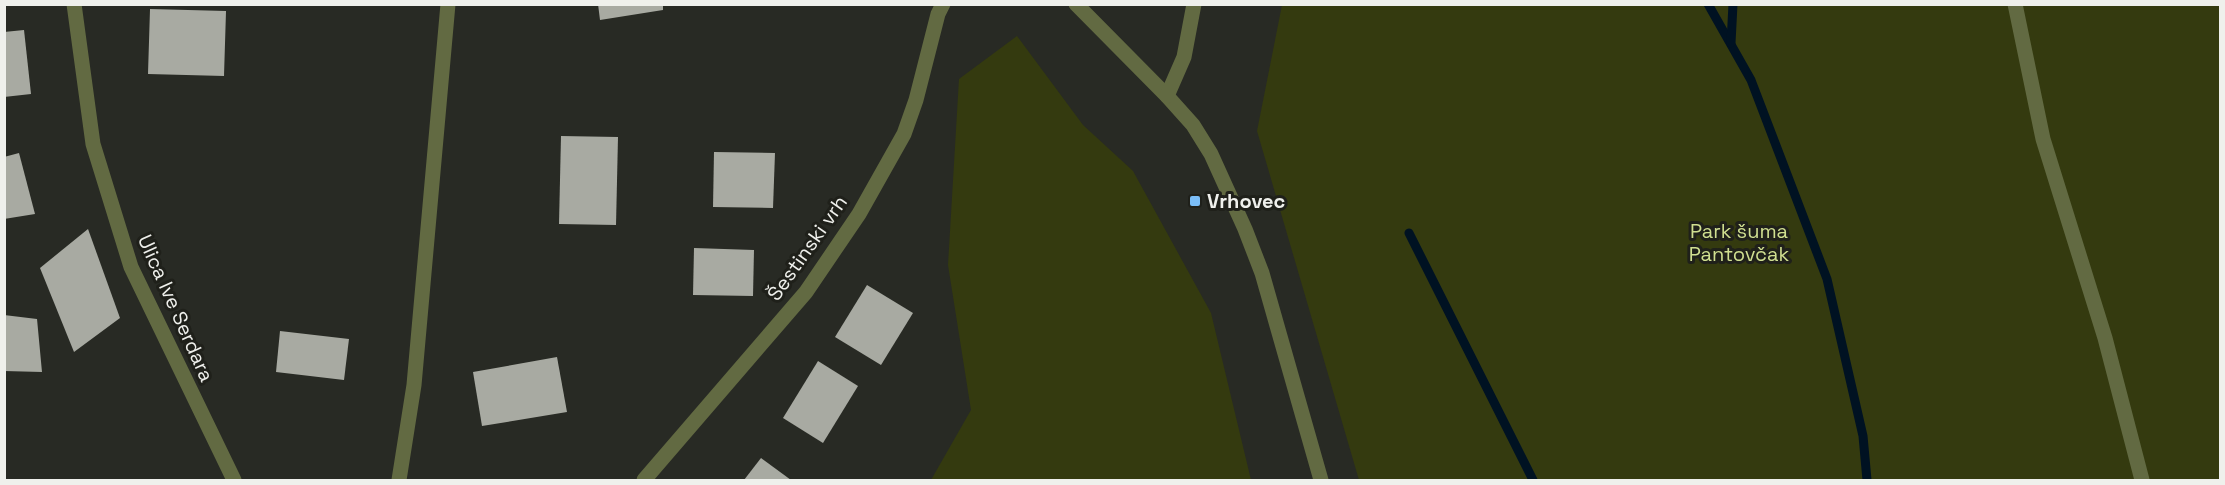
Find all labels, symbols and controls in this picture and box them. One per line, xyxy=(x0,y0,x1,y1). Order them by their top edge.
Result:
place label: Vrhovec xyxy=(1207,188,1286,214)
street label: Šestinski vrh xyxy=(761,190,853,306)
marker: Vrhovec xyxy=(1188,194,1202,208)
park label: Park šuma Pantovčak xyxy=(1689,218,1790,267)
street label: Ulica Ive Serdara xyxy=(132,230,220,386)

